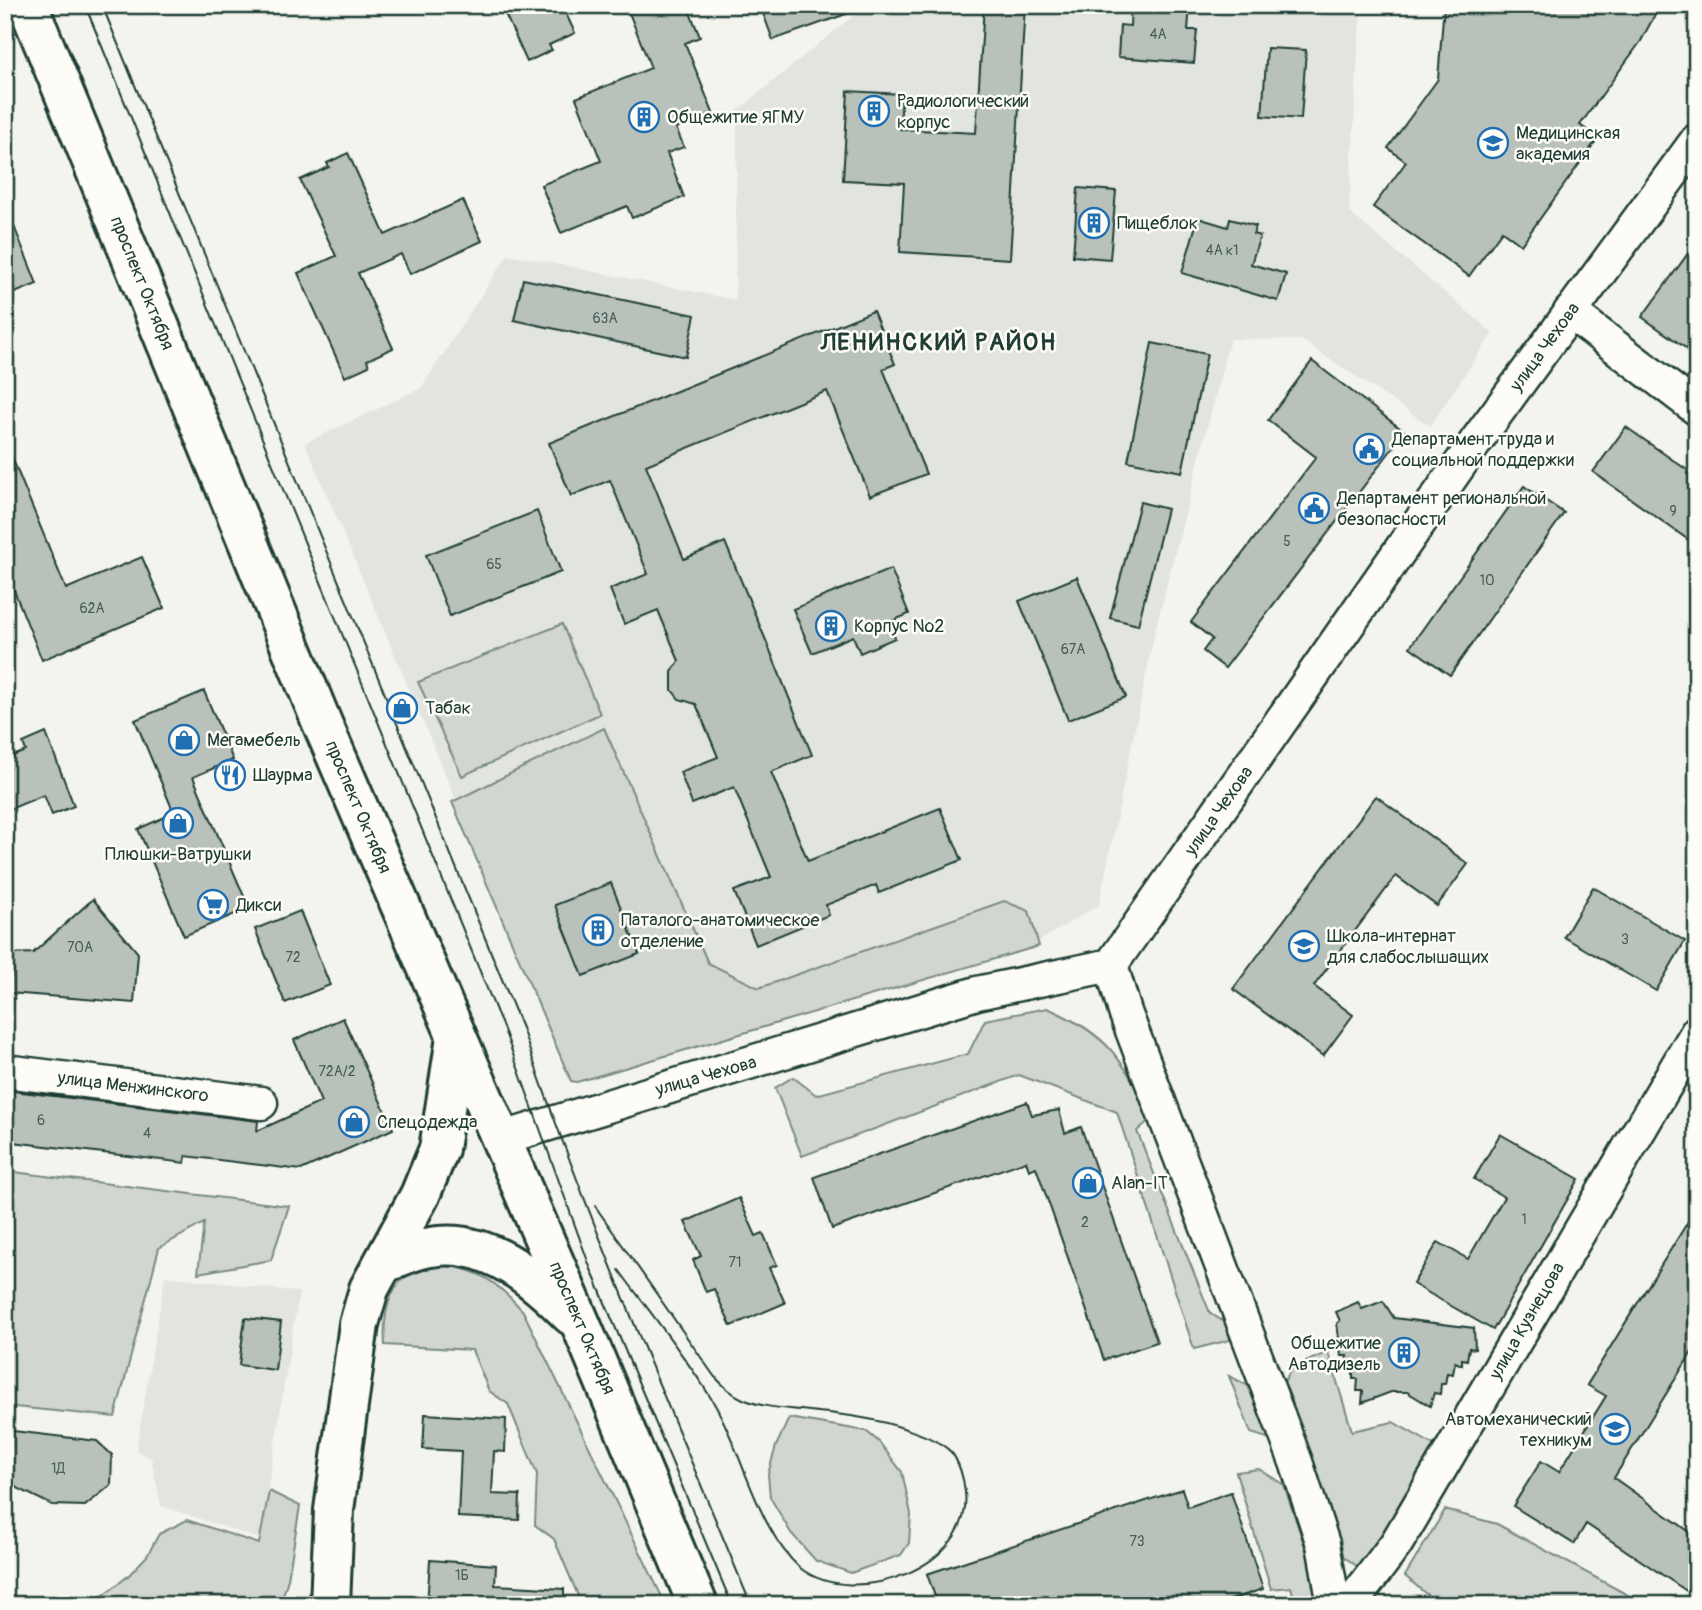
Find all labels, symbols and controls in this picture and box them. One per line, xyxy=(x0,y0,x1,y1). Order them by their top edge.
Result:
house number: 4А xyxy=(1149,26,1167,43)
place label: Радиологический корпус xyxy=(897,90,1029,134)
building icon: Радиологический корпус xyxy=(857,94,891,128)
building icon: Общежитие ЯГМУ xyxy=(627,100,661,134)
place label: Общежитие ЯГМУ xyxy=(667,106,805,129)
place label: Медицинская академия xyxy=(1516,122,1620,166)
school or university icon: Медицинская академия xyxy=(1476,126,1510,160)
building icon: Пищеблок xyxy=(1077,206,1111,240)
place label: Пищеблок xyxy=(1117,212,1198,235)
street label: проспект Октября xyxy=(105,213,179,353)
house number: 4А к1 xyxy=(1206,242,1238,259)
street label: улица Чехова xyxy=(1504,298,1585,397)
house number: 63А xyxy=(592,310,618,327)
district label: ЛЕНИНСКИЙ РАЙОН xyxy=(820,328,1057,357)
place label: Департамент труда и социальной поддержки xyxy=(1391,428,1574,472)
public building icon: Департамент труда и социальной поддержки xyxy=(1352,432,1386,466)
place label: Департамент региональной безопасности xyxy=(1336,487,1546,531)
public building icon: Департамент региональной безопасности xyxy=(1297,491,1331,525)
house number: 9 xyxy=(1669,503,1677,520)
house number: 5 xyxy=(1283,533,1291,550)
house number: 65 xyxy=(486,556,502,573)
house number: 10 xyxy=(1479,572,1495,589)
house number: 62А xyxy=(79,600,105,617)
building icon: Корпус №2 xyxy=(814,609,848,643)
place label: Корпус №2 xyxy=(854,615,944,638)
house number: 67А xyxy=(1061,641,1085,658)
shop icon: Табак xyxy=(385,691,419,725)
place label: Табак xyxy=(425,697,471,720)
shop icon: Мегамебель xyxy=(167,723,201,757)
place label: Мегамебель xyxy=(207,729,301,752)
street label: проспект Октября xyxy=(320,737,396,877)
restaurant icon: Шаурма xyxy=(213,758,247,792)
street label: улица Чехова xyxy=(1179,762,1258,861)
place label: Шаурма xyxy=(253,764,313,787)
shop icon: Плюшки-Ватрушки xyxy=(161,806,195,840)
place label: Плюшки-Ватрушки xyxy=(105,843,251,866)
supermarket icon: Дикси xyxy=(196,888,230,922)
place label: Дикси xyxy=(235,894,281,917)
place label: Паталого-анатомическое отделение xyxy=(621,909,820,953)
building icon: Паталого-анатомическое отделение xyxy=(581,913,615,947)
place label: Школа-интернат для слабослышащих xyxy=(1327,925,1489,969)
school or university icon: Школа-интернат для слабослышащих xyxy=(1287,929,1321,963)
house number: 3 xyxy=(1621,931,1629,948)
house number: 70А xyxy=(67,939,93,956)
house number: 72 xyxy=(285,949,301,966)
street label: улица Чехова xyxy=(652,1051,759,1102)
house number: 72А/2 xyxy=(318,1063,356,1080)
street label: улица Менжинского xyxy=(55,1066,210,1108)
shop icon: Спецодежда xyxy=(337,1105,371,1139)
place label: Спецодежда xyxy=(377,1111,477,1134)
house number: 6 xyxy=(37,1112,45,1129)
house number: 4 xyxy=(143,1125,151,1142)
shop icon: Alan-IT xyxy=(1071,1166,1105,1200)
place label: Alan-IT xyxy=(1111,1172,1168,1195)
house number: 1 xyxy=(1521,1211,1527,1228)
house number: 2 xyxy=(1081,1214,1089,1231)
house number: 71 xyxy=(729,1254,741,1271)
street label: проспект Октября xyxy=(544,1258,620,1398)
street label: улица Кузнецова xyxy=(1484,1258,1570,1385)
place label: Общежитие Автодизель xyxy=(1288,1332,1381,1376)
building icon: Общежитие Автодизель xyxy=(1387,1336,1421,1370)
place label: Автомеханический техникум xyxy=(1445,1408,1592,1452)
school or university icon: Автомеханический техникум xyxy=(1598,1412,1632,1446)
house number: 1Д xyxy=(51,1460,66,1477)
house number: 73 xyxy=(1129,1533,1145,1550)
house number: 1Б xyxy=(455,1567,469,1584)

